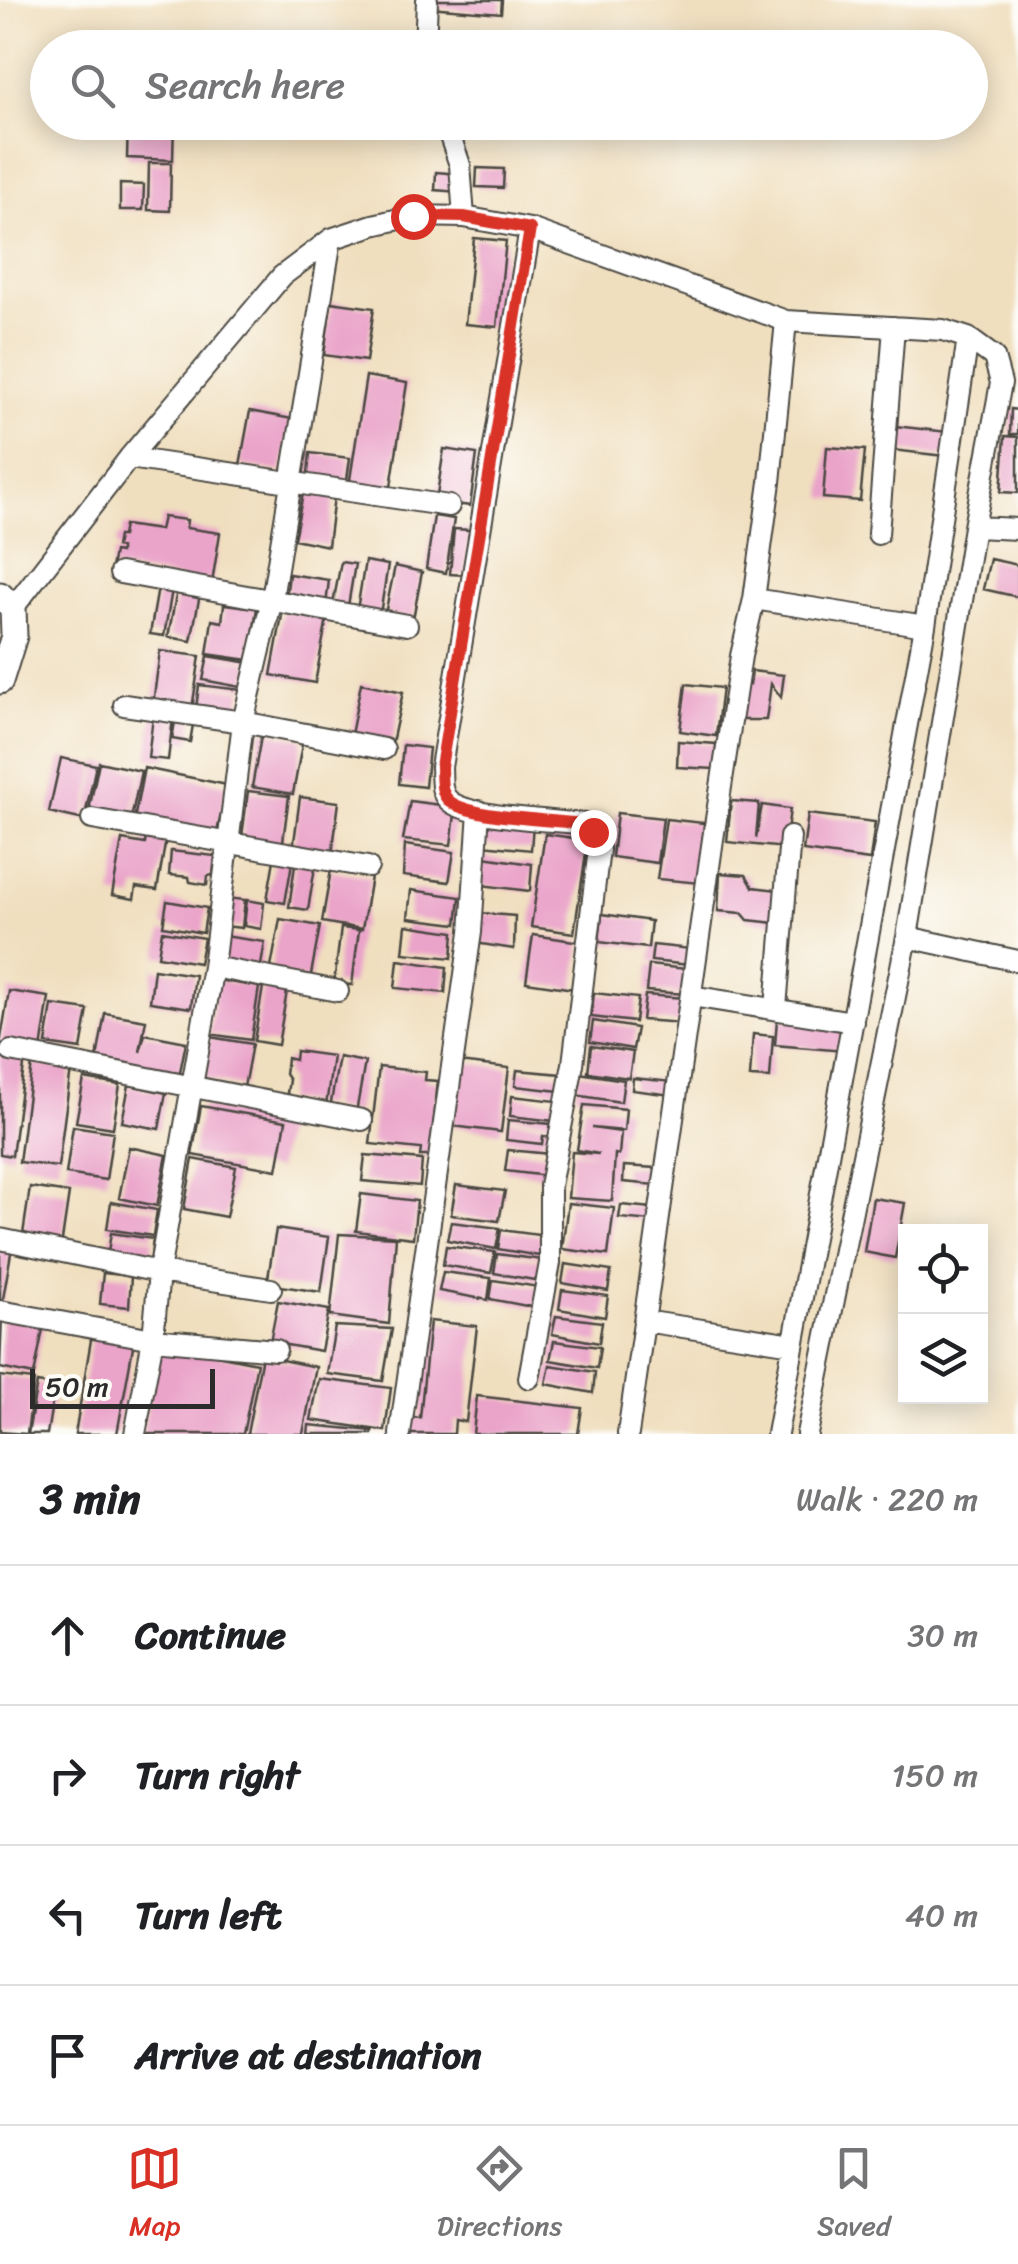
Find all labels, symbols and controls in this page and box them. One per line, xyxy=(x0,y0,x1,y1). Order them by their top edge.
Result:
search box xyxy=(30,30,988,140)
text: Search here xyxy=(145,52,345,119)
icon: search xyxy=(65,58,120,113)
route start xyxy=(391,194,437,240)
route end xyxy=(571,810,617,856)
map controls xyxy=(898,1224,988,1404)
button: locate xyxy=(898,1224,988,1314)
button: layers xyxy=(898,1314,988,1404)
text: 50 m xyxy=(45,1362,109,1411)
scale bar xyxy=(30,1364,215,1408)
text: 3 min xyxy=(40,1462,140,1536)
text: Walk · 220 m xyxy=(796,1471,978,1528)
text: Continue xyxy=(135,1602,286,1669)
text: 30 m xyxy=(907,1607,978,1664)
icon: ahead xyxy=(40,1608,95,1663)
text: Turn right xyxy=(135,1742,300,1809)
text: 150 m xyxy=(892,1747,978,1804)
icon: right xyxy=(40,1748,95,1803)
text: Turn left xyxy=(135,1882,281,1949)
text: 40 m xyxy=(905,1887,978,1944)
icon: left xyxy=(40,1888,95,1943)
text: Arrive at destination xyxy=(135,2022,482,2089)
icon: arrive xyxy=(40,2028,95,2083)
tab: Map xyxy=(127,2141,182,2250)
tab: Directions xyxy=(437,2141,562,2250)
tab: Saved xyxy=(817,2141,891,2250)

